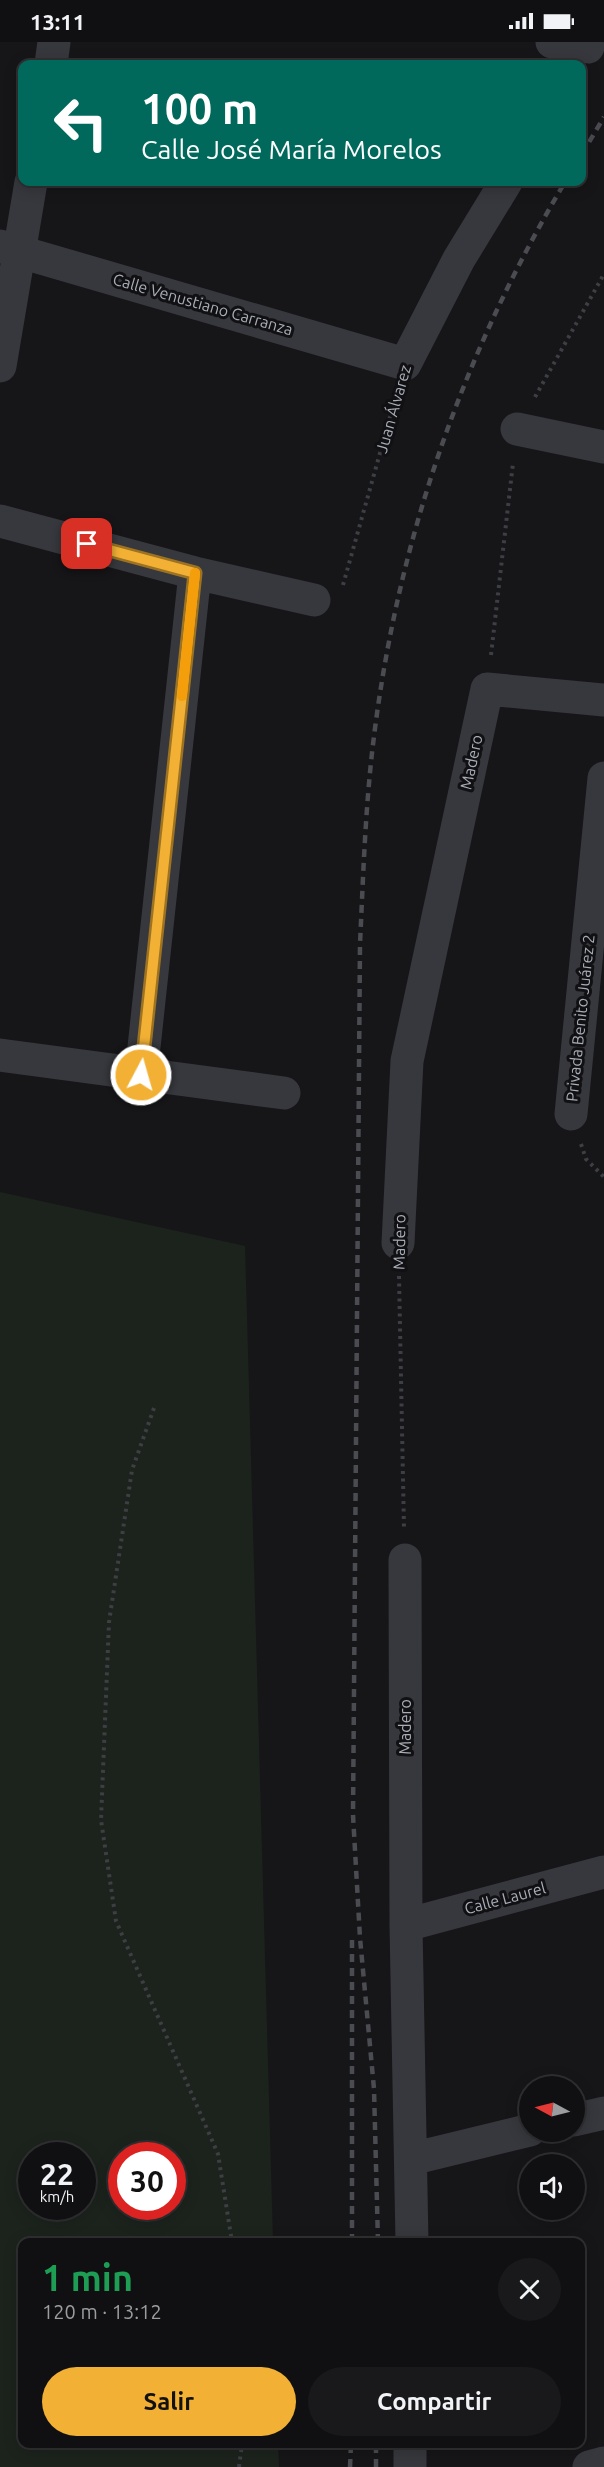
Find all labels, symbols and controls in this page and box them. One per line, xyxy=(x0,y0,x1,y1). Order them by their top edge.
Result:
text: 13:11 xyxy=(30,9,85,34)
icon: left xyxy=(42,84,120,162)
text: 100 m xyxy=(141,85,258,132)
text: Calle José María Morelos xyxy=(141,134,442,164)
street label: Calle Venustiano Carranza xyxy=(111,270,295,338)
street label: Juan Álvarez xyxy=(370,362,414,455)
pin xyxy=(61,518,112,569)
icon: arrive xyxy=(70,527,103,560)
street label: Madero xyxy=(456,733,486,791)
street label: Privada Benito Juárez 2 xyxy=(562,933,598,1103)
position arrow xyxy=(109,1043,173,1107)
street label: Madero xyxy=(390,1214,408,1270)
street label: Madero xyxy=(396,1699,414,1755)
street label: Calle Laurel xyxy=(462,1878,548,1918)
north arrow xyxy=(519,2076,585,2142)
map controls xyxy=(519,2076,585,2220)
speed limit sign: 30 xyxy=(108,2142,186,2220)
button: sound xyxy=(519,2154,585,2220)
text: 22 xyxy=(40,2157,74,2191)
text: km/h xyxy=(40,2188,74,2205)
text: 1 min xyxy=(42,2257,133,2298)
button: close xyxy=(498,2258,561,2321)
text: 120 m · 13:12 xyxy=(42,2300,162,2323)
button: Salir xyxy=(42,2367,296,2436)
button: Compartir xyxy=(308,2367,561,2436)

